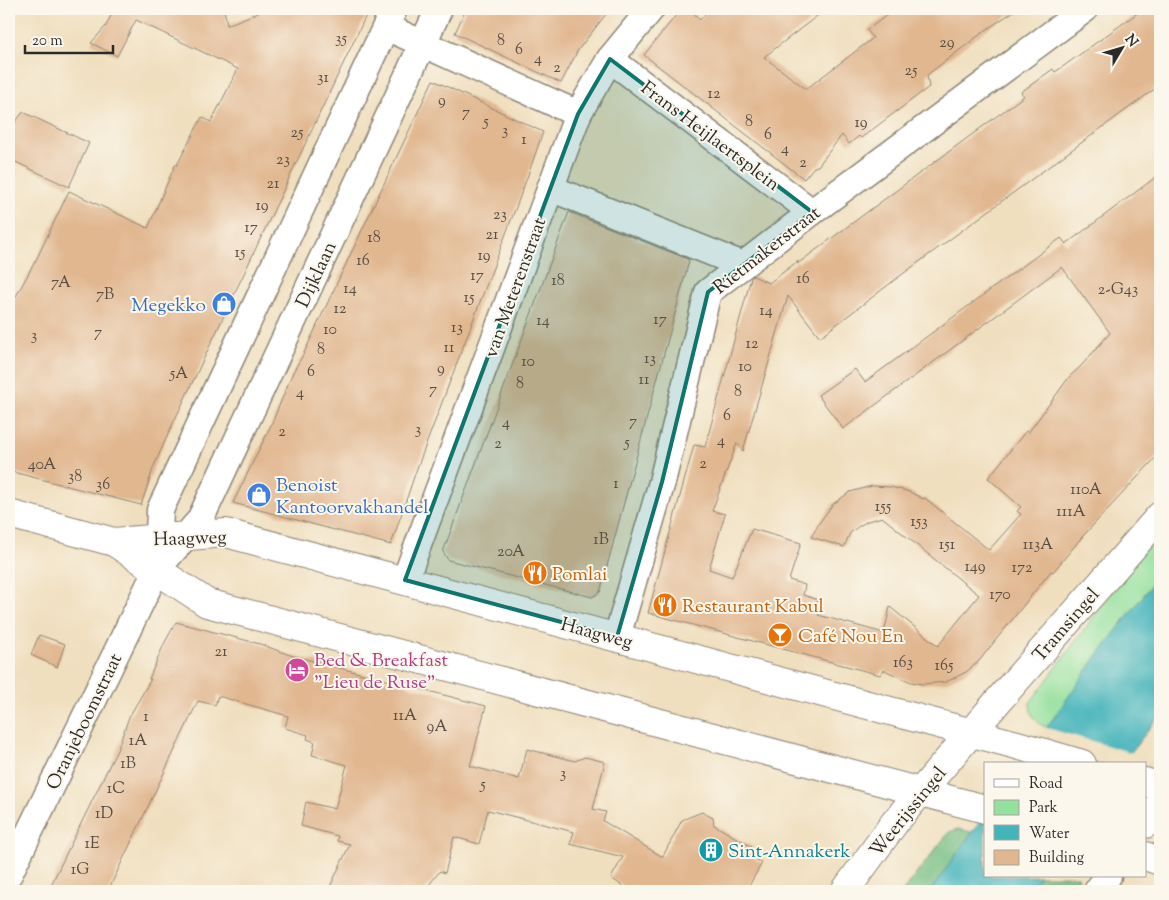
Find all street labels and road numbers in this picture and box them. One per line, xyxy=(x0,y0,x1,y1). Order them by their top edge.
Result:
street label: Frans Heijlaertsplein xyxy=(634,76,785,198)
street label: Rietmakerstraat xyxy=(708,200,827,301)
street label: van Meterenstraat xyxy=(478,214,554,362)
street label: Dijklaan xyxy=(290,238,344,313)
street label: Haagweg xyxy=(153,525,227,554)
street label: Tramsingel xyxy=(1027,583,1107,669)
street label: Haagweg xyxy=(557,612,635,657)
street label: Oranjeboomstraat xyxy=(41,649,130,795)
street label: Weerijssingel xyxy=(864,762,954,864)

